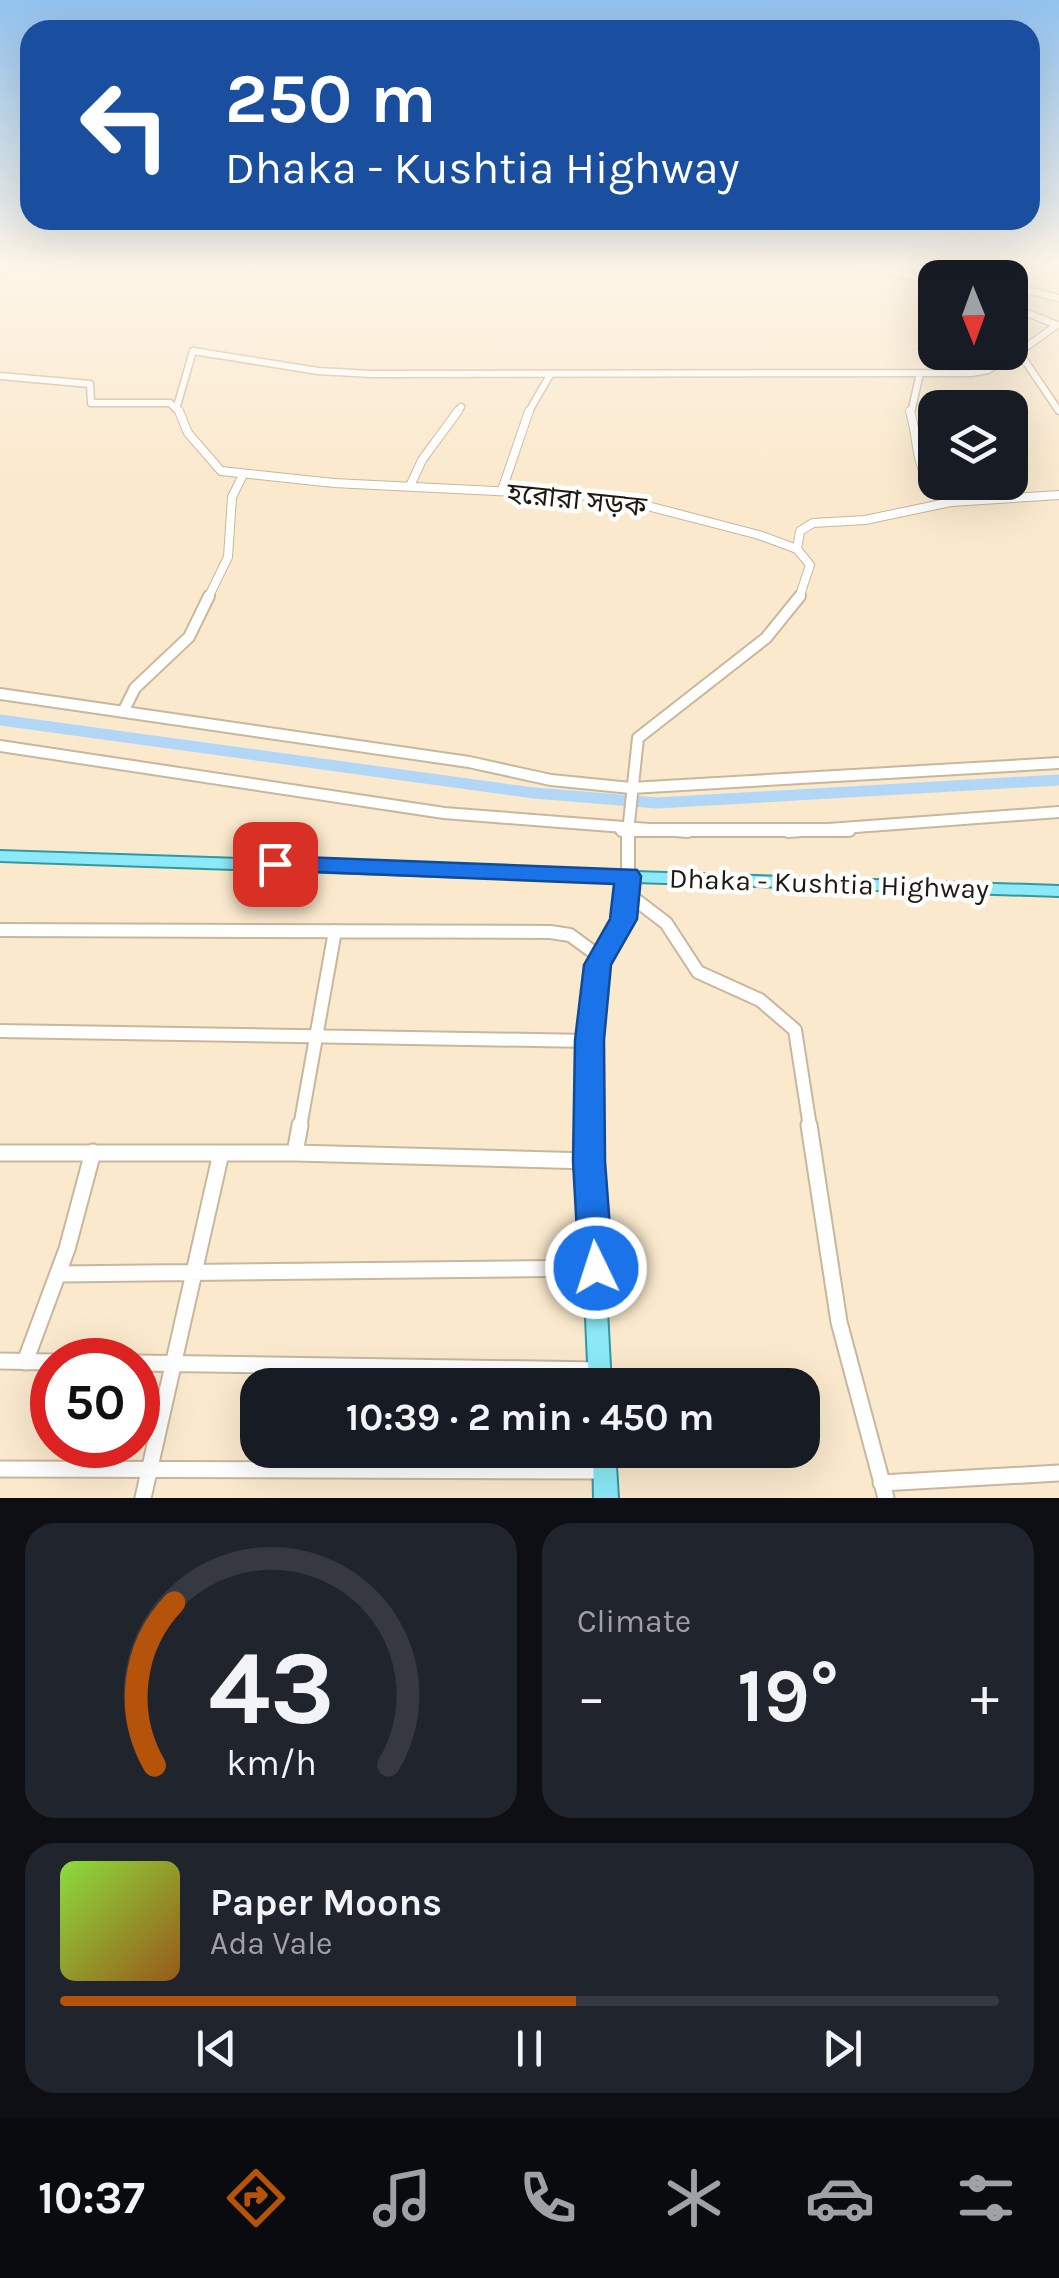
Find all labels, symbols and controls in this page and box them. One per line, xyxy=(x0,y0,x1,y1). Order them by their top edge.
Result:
text: 250 m xyxy=(225,58,437,140)
icon: left xyxy=(60,60,190,190)
text: Dhaka - Kushtia Highway xyxy=(225,142,739,194)
north arrow xyxy=(918,260,1028,370)
map controls xyxy=(918,260,1028,500)
button: layers xyxy=(918,390,1028,500)
street label: হরোরা সড়ক xyxy=(505,476,649,523)
pin xyxy=(233,822,318,907)
icon: arrive xyxy=(248,837,303,892)
street label: Dhaka - Kushtia Highway xyxy=(668,861,989,906)
position arrow xyxy=(544,1216,648,1320)
speed limit sign: 50 xyxy=(30,1338,160,1468)
text: 10:39 · 2 min · 450 m xyxy=(346,1395,714,1440)
text: Climate xyxy=(577,1603,691,1640)
text: 43 xyxy=(208,1628,334,1749)
text: 19° xyxy=(737,1652,839,1740)
text: − xyxy=(577,1665,606,1729)
text: + xyxy=(970,1665,999,1729)
text: km/h xyxy=(226,1742,316,1784)
text: Paper Moons xyxy=(210,1880,442,1925)
text: Ada Vale xyxy=(210,1925,333,1962)
icon: previous xyxy=(189,2021,244,2076)
icon: pause xyxy=(502,2021,557,2076)
icon: next xyxy=(815,2021,870,2076)
icon: directions xyxy=(221,2163,291,2233)
icon: music xyxy=(367,2163,437,2233)
icon: phone xyxy=(513,2163,583,2233)
icon: climate xyxy=(659,2163,729,2233)
icon: car xyxy=(805,2163,875,2233)
icon: filters xyxy=(951,2163,1021,2233)
text: 10:37 xyxy=(38,2172,145,2224)

